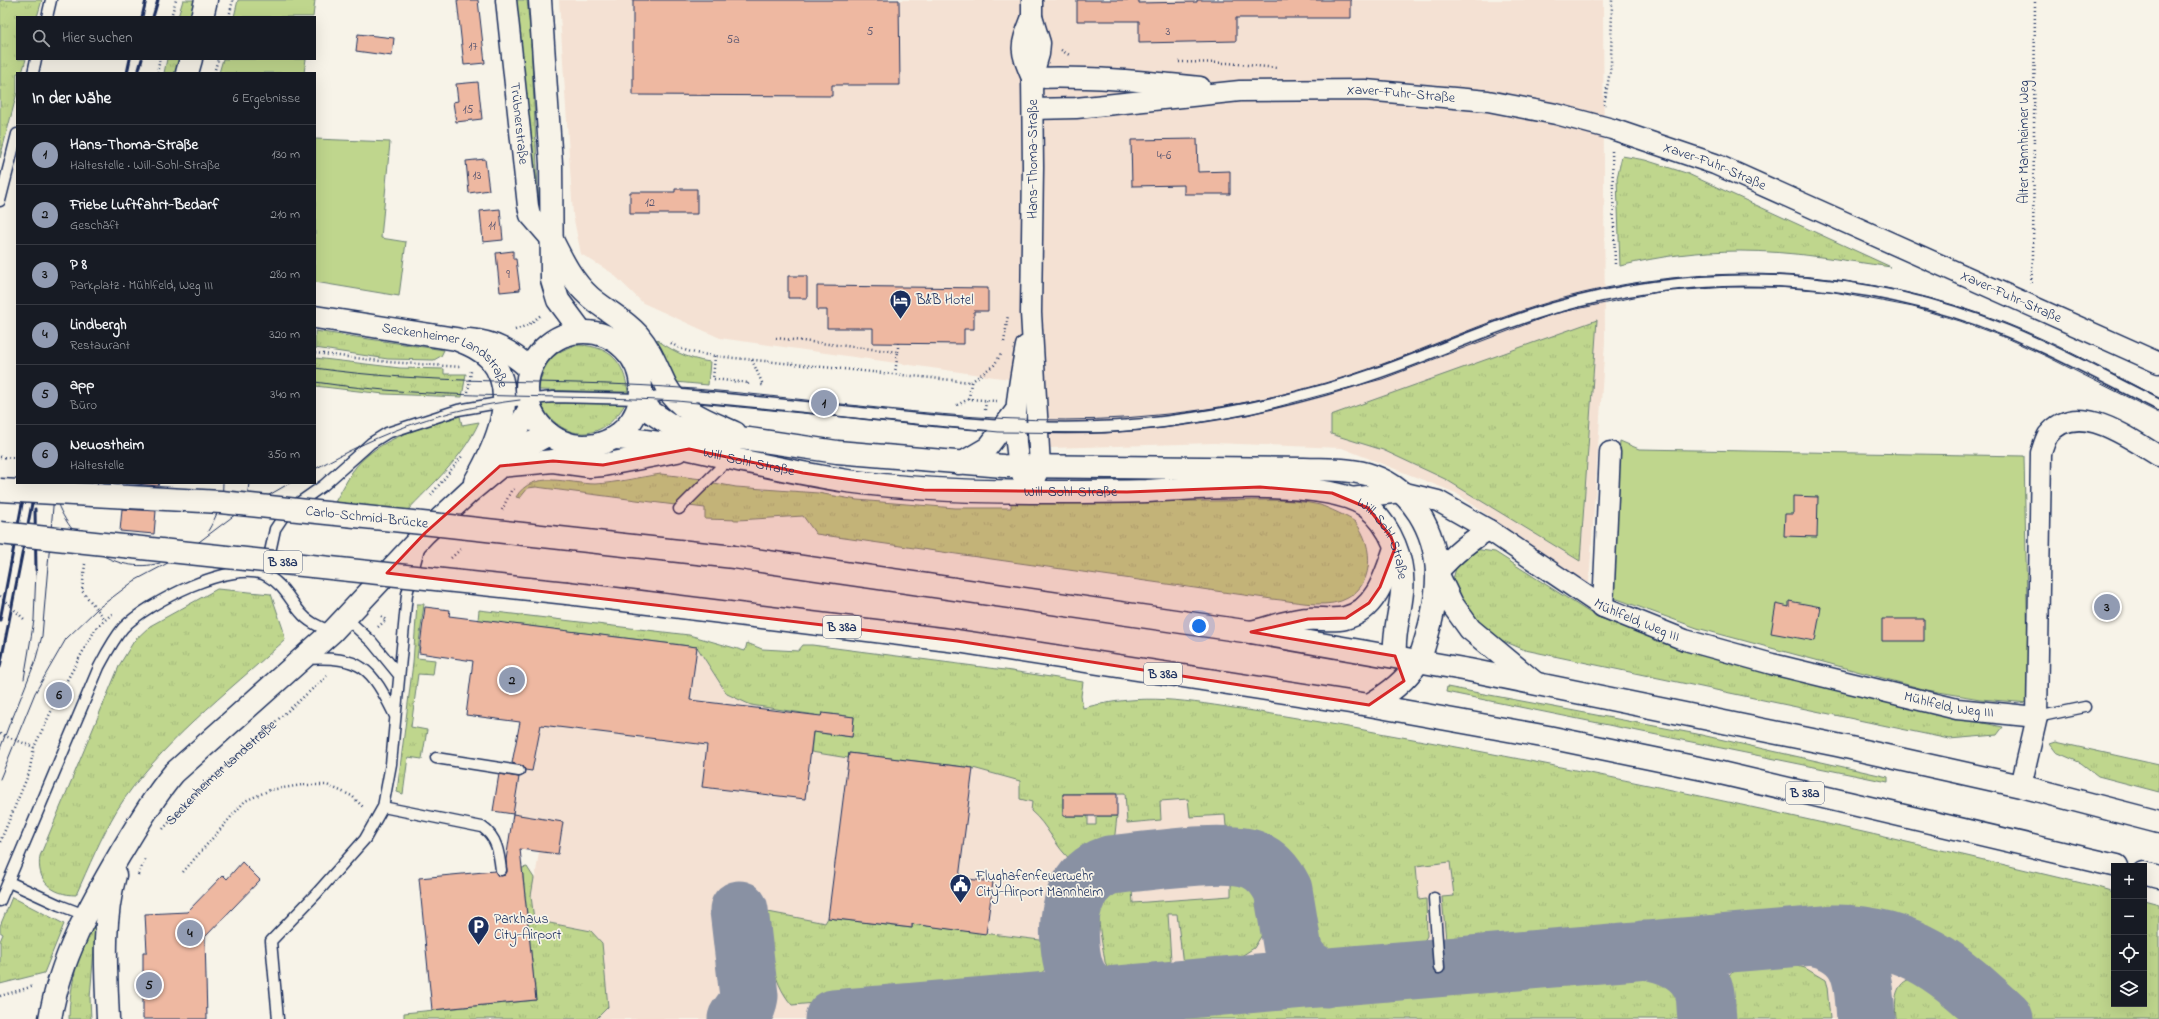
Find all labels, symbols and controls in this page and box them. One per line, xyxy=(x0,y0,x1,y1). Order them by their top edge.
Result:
search box xyxy=(16,16,316,60)
house number: 5 xyxy=(867,23,874,41)
house number: 3 xyxy=(1166,23,1171,41)
icon: search xyxy=(30,27,52,49)
text: Hier suchen xyxy=(62,27,133,49)
house number: 5a xyxy=(726,31,740,49)
house number: 17 xyxy=(469,38,477,56)
street label: Xaver-Fuhr-Straße xyxy=(1347,79,1457,109)
street label: Alter Mannheimer Weg xyxy=(2014,80,2036,204)
street label: Trübnerstraße xyxy=(504,81,534,166)
text: In der Nähe xyxy=(32,86,111,111)
text: 6 Ergebnisse xyxy=(233,89,300,108)
street label: Hans-Thoma-Straße xyxy=(1023,98,1044,219)
house number: 15 xyxy=(463,101,473,119)
text: Hans-Thoma-Straße xyxy=(70,134,198,156)
street label: Xaver-Fuhr-Straße xyxy=(1661,137,1770,196)
text: 1 xyxy=(43,145,47,164)
text: 130 m xyxy=(272,145,300,164)
house number: 4-6 xyxy=(1157,147,1172,165)
text: Haltestelle · Will-Sohl-Straße xyxy=(70,156,220,175)
house number: 13 xyxy=(473,167,481,185)
text: Friebe Luftfahrt-Bedarf xyxy=(70,194,219,216)
house number: 12 xyxy=(645,194,655,212)
text: 2 xyxy=(42,205,48,224)
text: 210 m xyxy=(270,205,300,224)
text: Geschäft xyxy=(70,216,119,235)
house number: 11 xyxy=(488,217,496,235)
text: P 8 xyxy=(70,254,87,276)
text: 3 xyxy=(42,265,48,284)
text: 280 m xyxy=(270,265,300,284)
street label: Xaver-Fuhr-Straße xyxy=(1957,265,2066,329)
house number: 9 xyxy=(506,266,510,284)
text: Parkplatz · Mühlfeld, Weg III xyxy=(70,276,213,295)
hotel icon: B&B Hotel xyxy=(887,287,913,320)
place label: B&B Hotel xyxy=(915,290,973,311)
text: Lindbergh xyxy=(70,314,127,336)
street label: Seckenheimer Landstraße xyxy=(380,317,514,390)
text: 4 xyxy=(42,325,48,344)
text: 320 m xyxy=(269,325,300,344)
text: Restaurant xyxy=(70,336,130,355)
text: app xyxy=(70,374,94,396)
text: 5 xyxy=(41,385,49,404)
text: 340 m xyxy=(270,385,300,404)
pin: 1 xyxy=(811,388,837,418)
text: Büro xyxy=(70,396,97,415)
text: Neuostheim xyxy=(70,434,144,456)
street label: Will-Sohl-Straße xyxy=(701,442,797,482)
text: 6 xyxy=(42,445,48,464)
text: 350 m xyxy=(268,445,300,464)
text: Haltestelle xyxy=(70,456,124,475)
street label: Will-Sohl-Straße xyxy=(1024,481,1118,503)
street label: Will-Sohl-Straße xyxy=(1353,492,1413,581)
street label: Carlo-Schmid-Brücke xyxy=(304,500,430,534)
road number: B 38a xyxy=(264,551,302,573)
pin: 3 xyxy=(2094,592,2120,622)
street label: Mühlfeld, Weg III xyxy=(1589,593,1683,647)
road number: B 38a xyxy=(823,616,861,638)
your location xyxy=(1189,616,1209,636)
road number: B 38a xyxy=(1144,663,1182,685)
pin: 2 xyxy=(499,665,525,695)
pin: 6 xyxy=(46,680,72,710)
street label: Mühlfeld, Weg III xyxy=(1902,686,1995,723)
street label: Seckenheimer Landstraße xyxy=(161,714,282,830)
road number: B 38a xyxy=(1786,782,1824,804)
map controls xyxy=(2111,863,2147,1007)
button: + xyxy=(2111,863,2147,899)
place label: Flughafenfeuerwehr City-Airport Mannheim xyxy=(975,866,1103,904)
public building icon: Flughafenfeuerwehr City-Airport Mannheim xyxy=(947,871,973,904)
button: − xyxy=(2111,899,2147,935)
place label: Parkhaus City-Airport xyxy=(494,909,562,947)
parking icon: Parkhaus City-Airport xyxy=(465,914,491,947)
pin: 4 xyxy=(177,918,203,948)
button: locate xyxy=(2111,935,2147,971)
pin: 5 xyxy=(136,970,162,1000)
button: layers xyxy=(2111,971,2147,1007)

